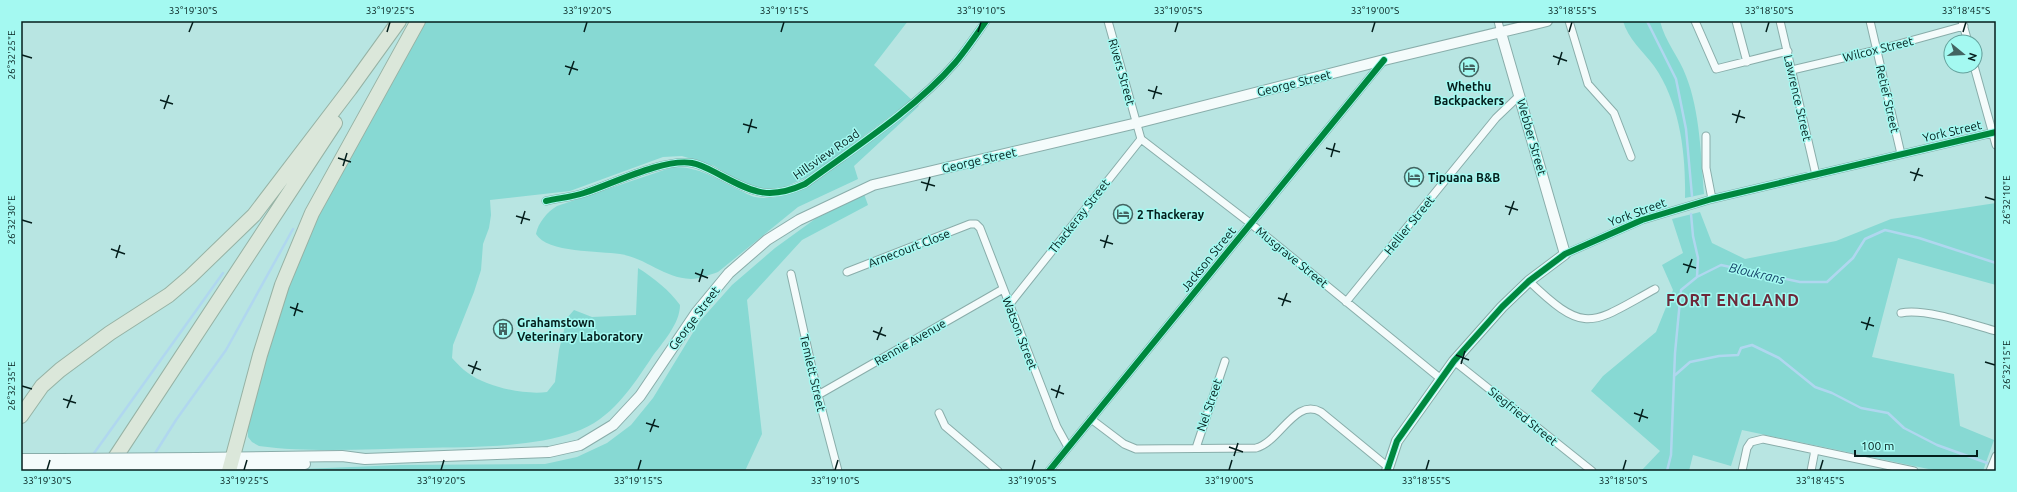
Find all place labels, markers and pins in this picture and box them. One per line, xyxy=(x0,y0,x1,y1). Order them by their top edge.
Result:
hotel icon: Whethu Backpackers xyxy=(1458,56,1480,78)
place label: Whethu Backpackers xyxy=(1434,80,1505,107)
hotel icon: Tipuana B&B xyxy=(1403,166,1425,188)
place label: Tipuana B&B xyxy=(1428,171,1500,184)
hotel icon: 2 Thackeray xyxy=(1112,203,1134,225)
place label: 2 Thackeray xyxy=(1137,208,1205,221)
place label: Grahamstown Veterinary Laboratory xyxy=(517,316,643,343)
building icon: Grahamstown Veterinary Laboratory xyxy=(492,318,514,340)

